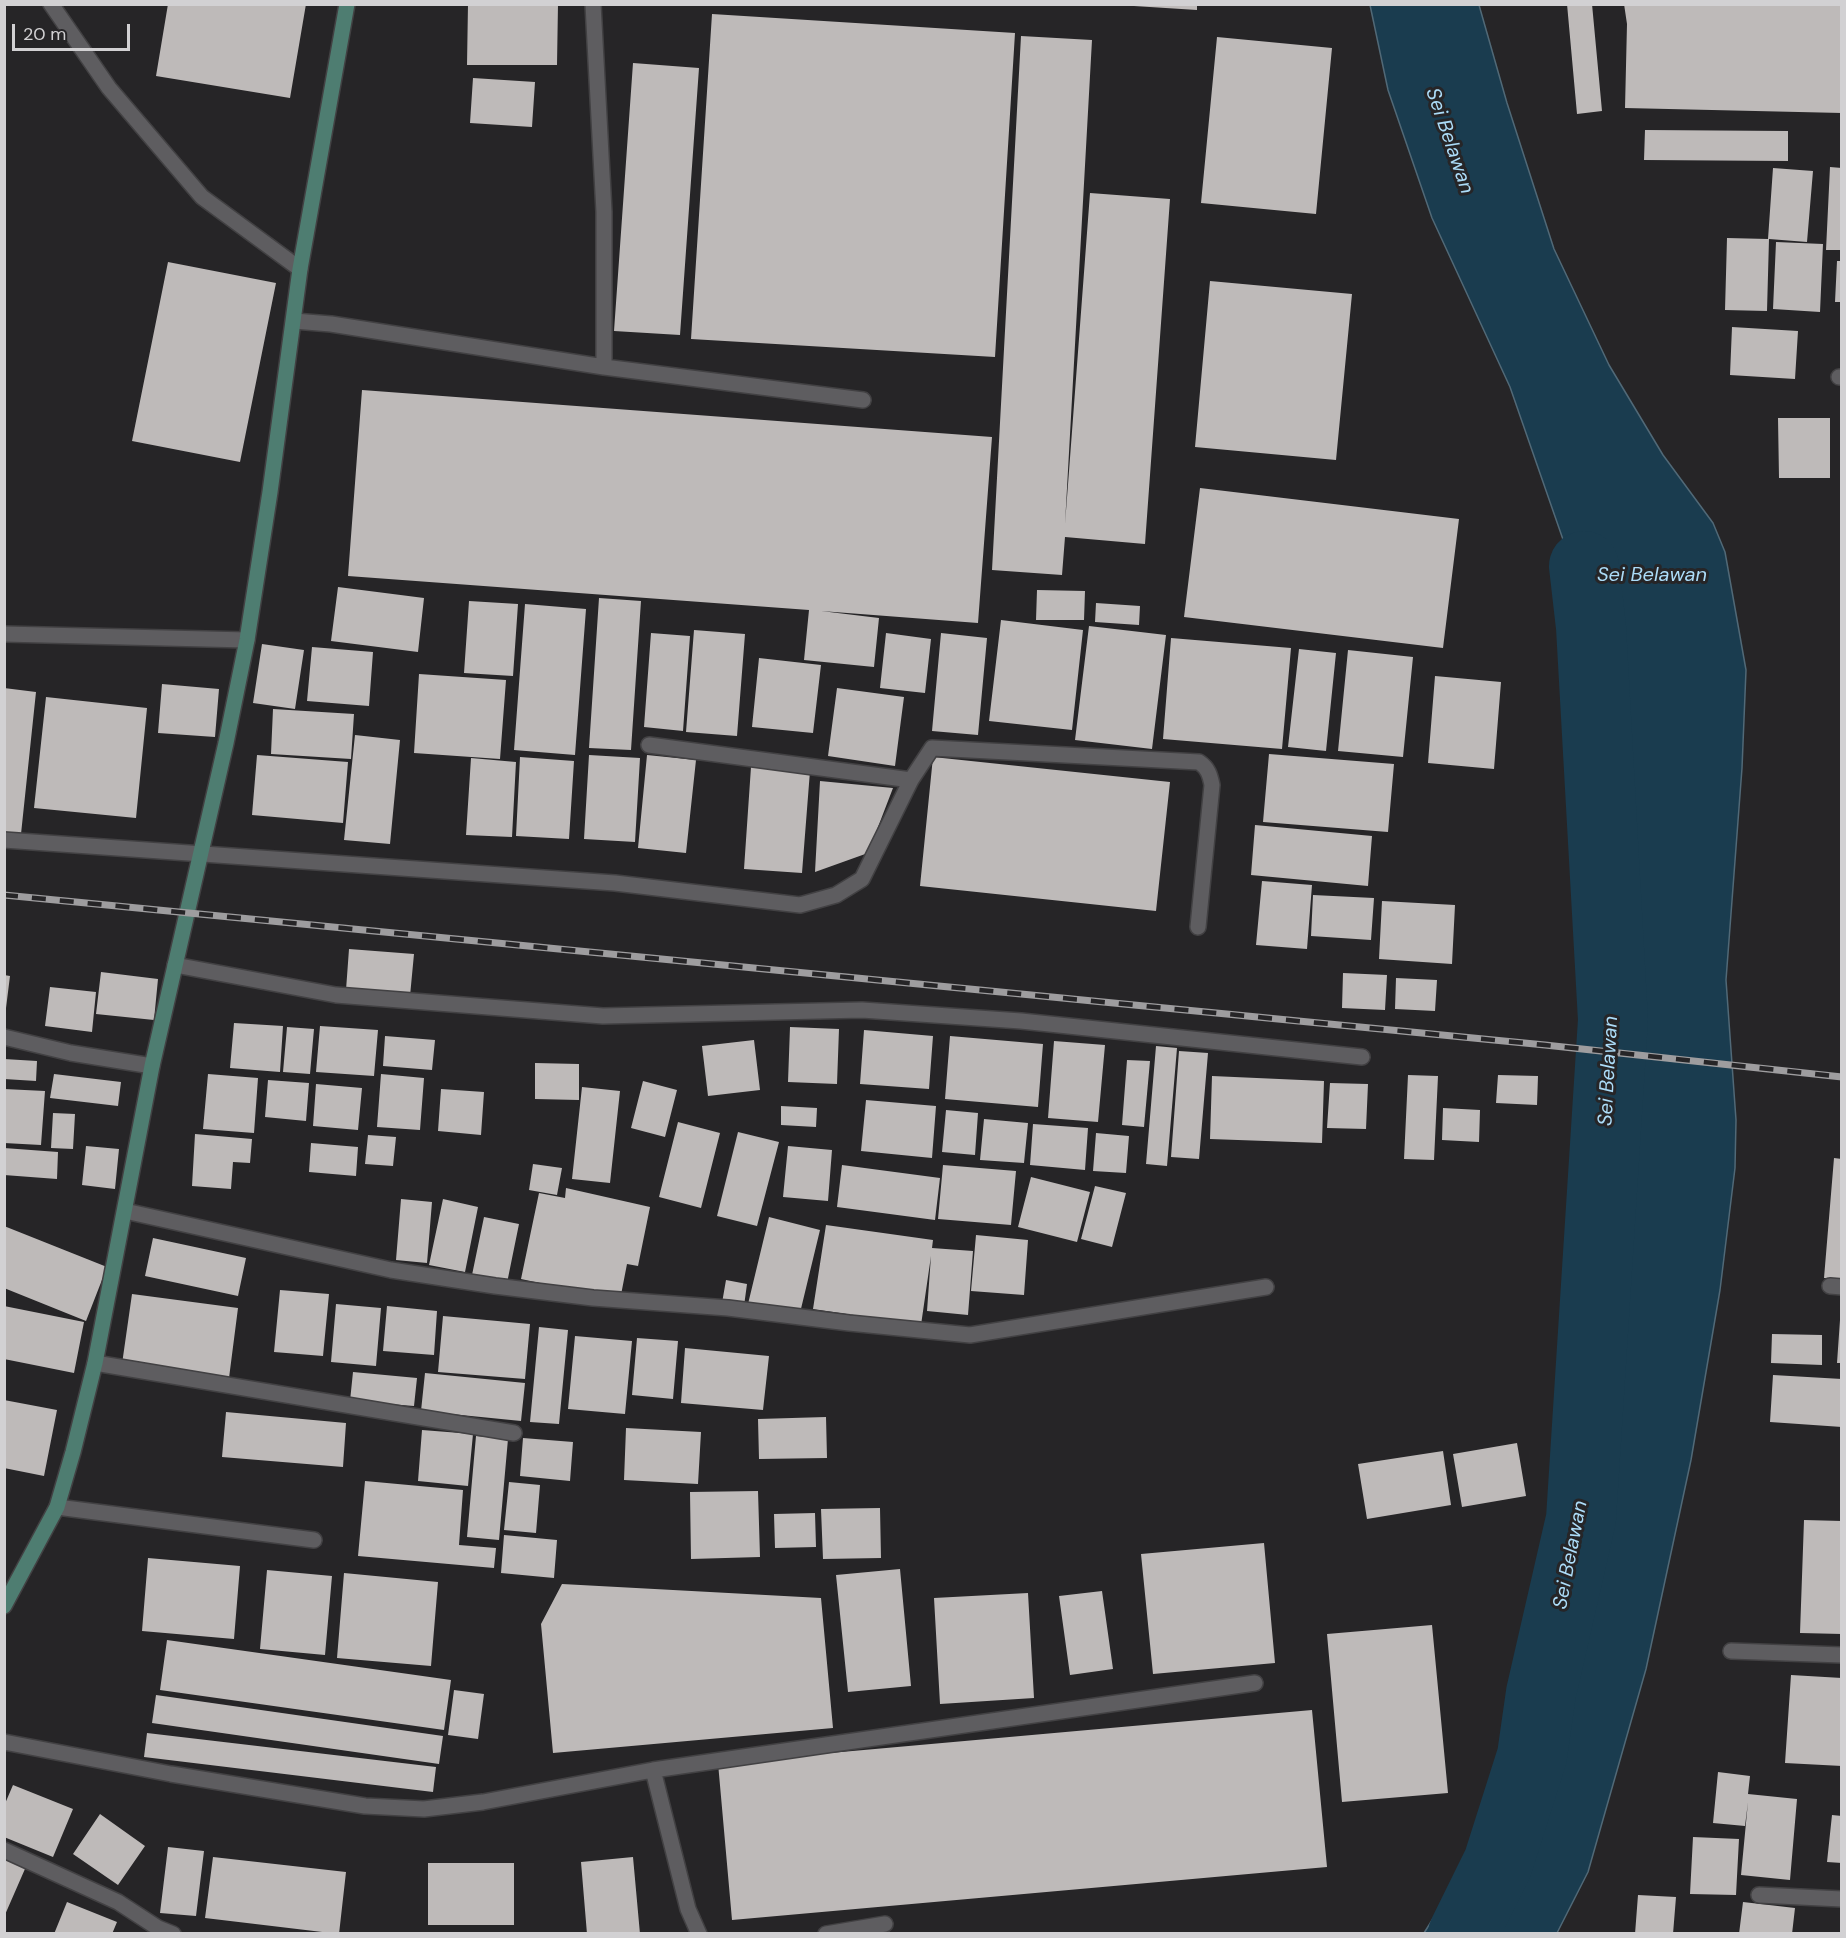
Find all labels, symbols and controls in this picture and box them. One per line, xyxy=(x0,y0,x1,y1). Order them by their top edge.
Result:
scale bar xyxy=(15,12,134,50)
text: 20 m xyxy=(23,22,66,46)
water label: Sei Belawan xyxy=(1420,85,1478,197)
water label: Sei Belawan xyxy=(1597,564,1707,588)
water label: Sei Belawan xyxy=(1594,1015,1624,1127)
water label: Sei Belawan xyxy=(1549,1499,1593,1611)

